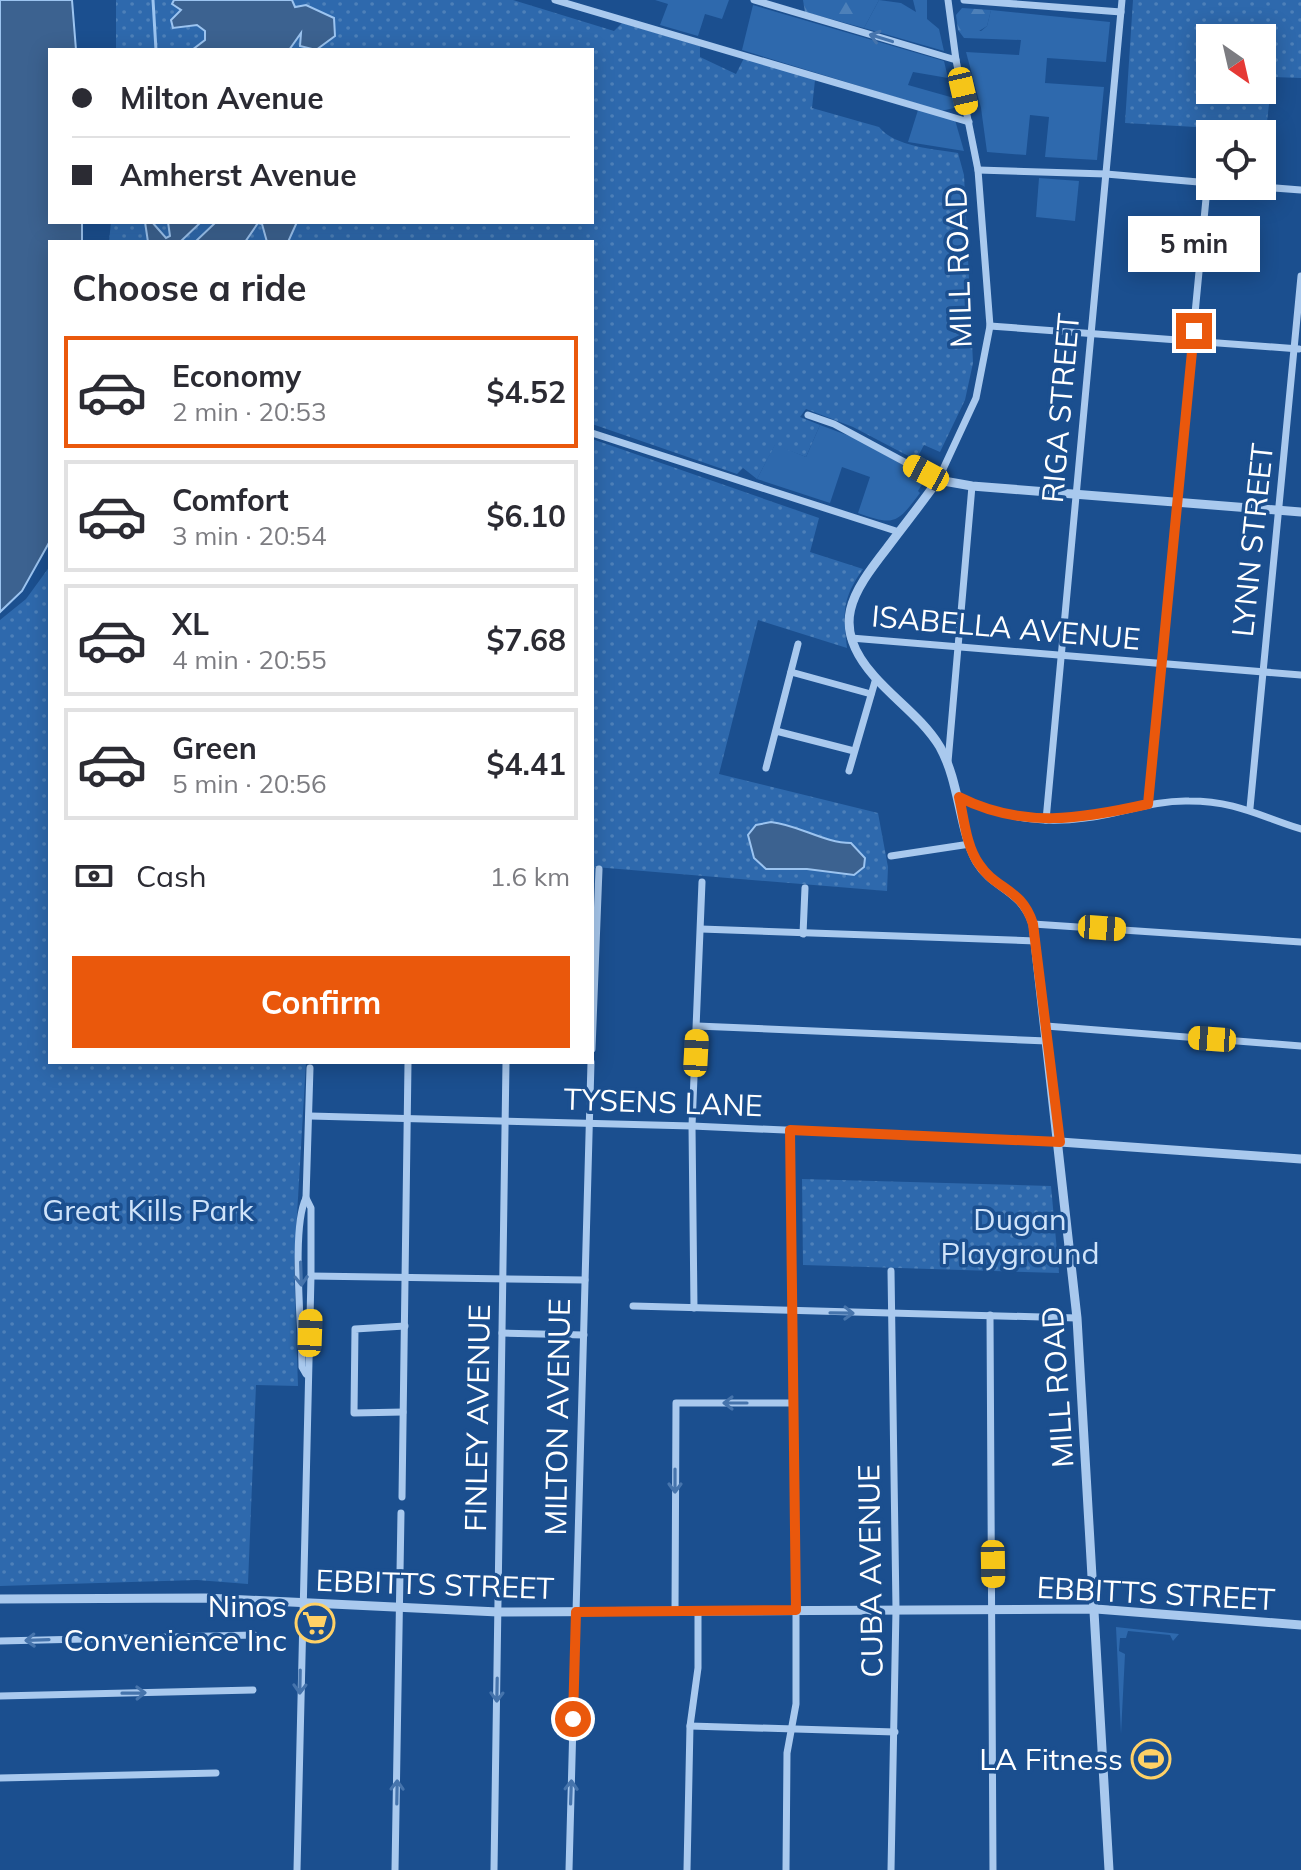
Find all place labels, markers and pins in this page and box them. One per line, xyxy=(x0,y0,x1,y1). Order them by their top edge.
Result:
place label: Ninos Convenience Inc xyxy=(63,1587,287,1659)
supermarket icon: Ninos Convenience Inc xyxy=(294,1602,336,1644)
sports icon: LA Fitness xyxy=(1130,1738,1172,1780)
place label: LA Fitness xyxy=(979,1740,1123,1778)

